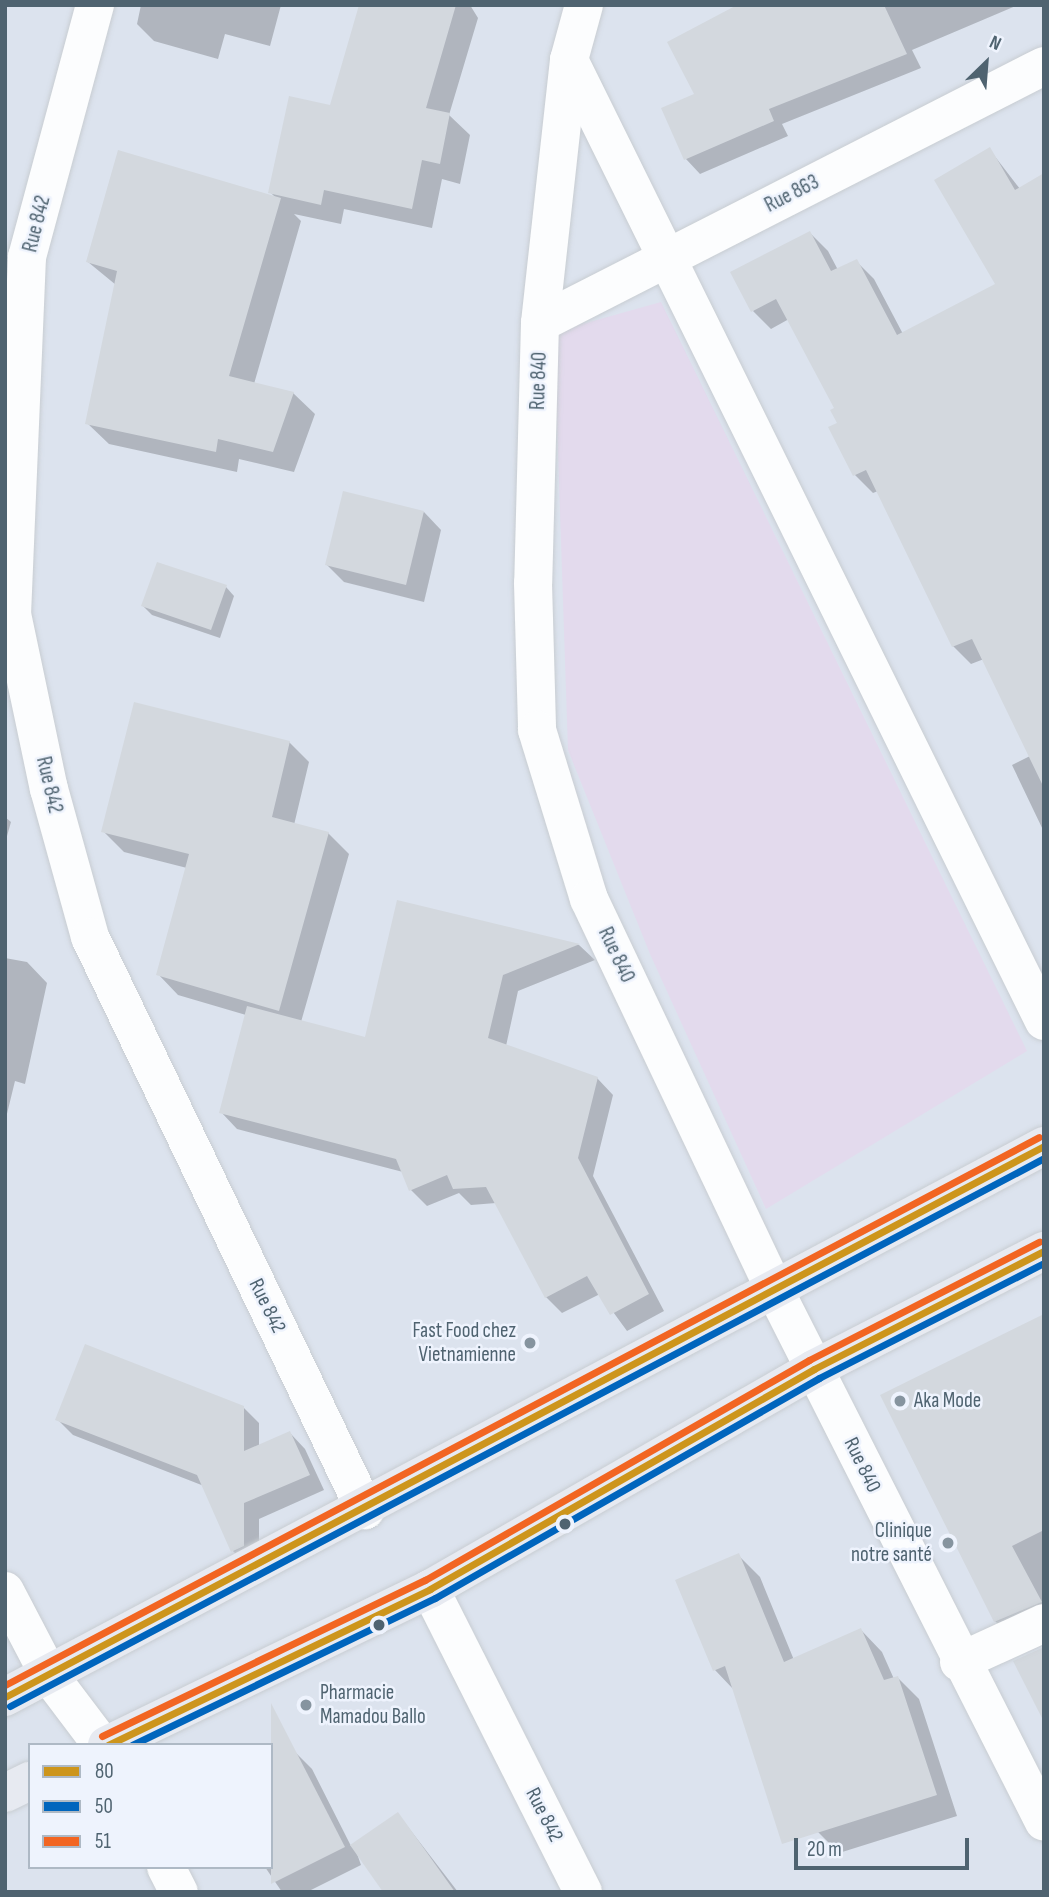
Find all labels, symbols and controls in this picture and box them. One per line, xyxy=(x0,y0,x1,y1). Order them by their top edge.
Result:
north arrow xyxy=(951,28,1021,98)
text: N xyxy=(986,31,1005,56)
street label: Rue 863 xyxy=(761,170,823,218)
street label: Rue 842 xyxy=(18,193,56,255)
street label: Rue 840 xyxy=(525,352,553,410)
street label: Rue 842 xyxy=(30,754,68,816)
street label: Rue 840 xyxy=(592,923,640,987)
street label: Rue 842 xyxy=(243,1275,291,1337)
place label: Fast Food chez Vietnamienne xyxy=(412,1318,516,1368)
marker: Fast Food chez Vietnamienne xyxy=(522,1335,538,1351)
place label: Aka Mode xyxy=(914,1388,981,1414)
marker: Aka Mode xyxy=(892,1393,908,1409)
street label: Rue 840 xyxy=(838,1433,886,1497)
unlabelled marker xyxy=(558,1517,572,1531)
place label: Clinique notre santé xyxy=(851,1518,932,1568)
marker: Clinique notre santé xyxy=(938,1533,958,1553)
unlabelled marker xyxy=(372,1618,386,1632)
place label: Pharmacie Mamadou Ballo xyxy=(320,1680,426,1730)
marker: Pharmacie Mamadou Ballo xyxy=(298,1697,314,1713)
legend xyxy=(28,1743,273,1869)
text: 80 xyxy=(95,1759,114,1784)
street label: Rue 842 xyxy=(520,1784,568,1846)
text: 50 xyxy=(95,1794,113,1819)
scale bar xyxy=(797,1824,972,1868)
text: 51 xyxy=(95,1829,111,1854)
text: 20 m xyxy=(807,1837,842,1862)

